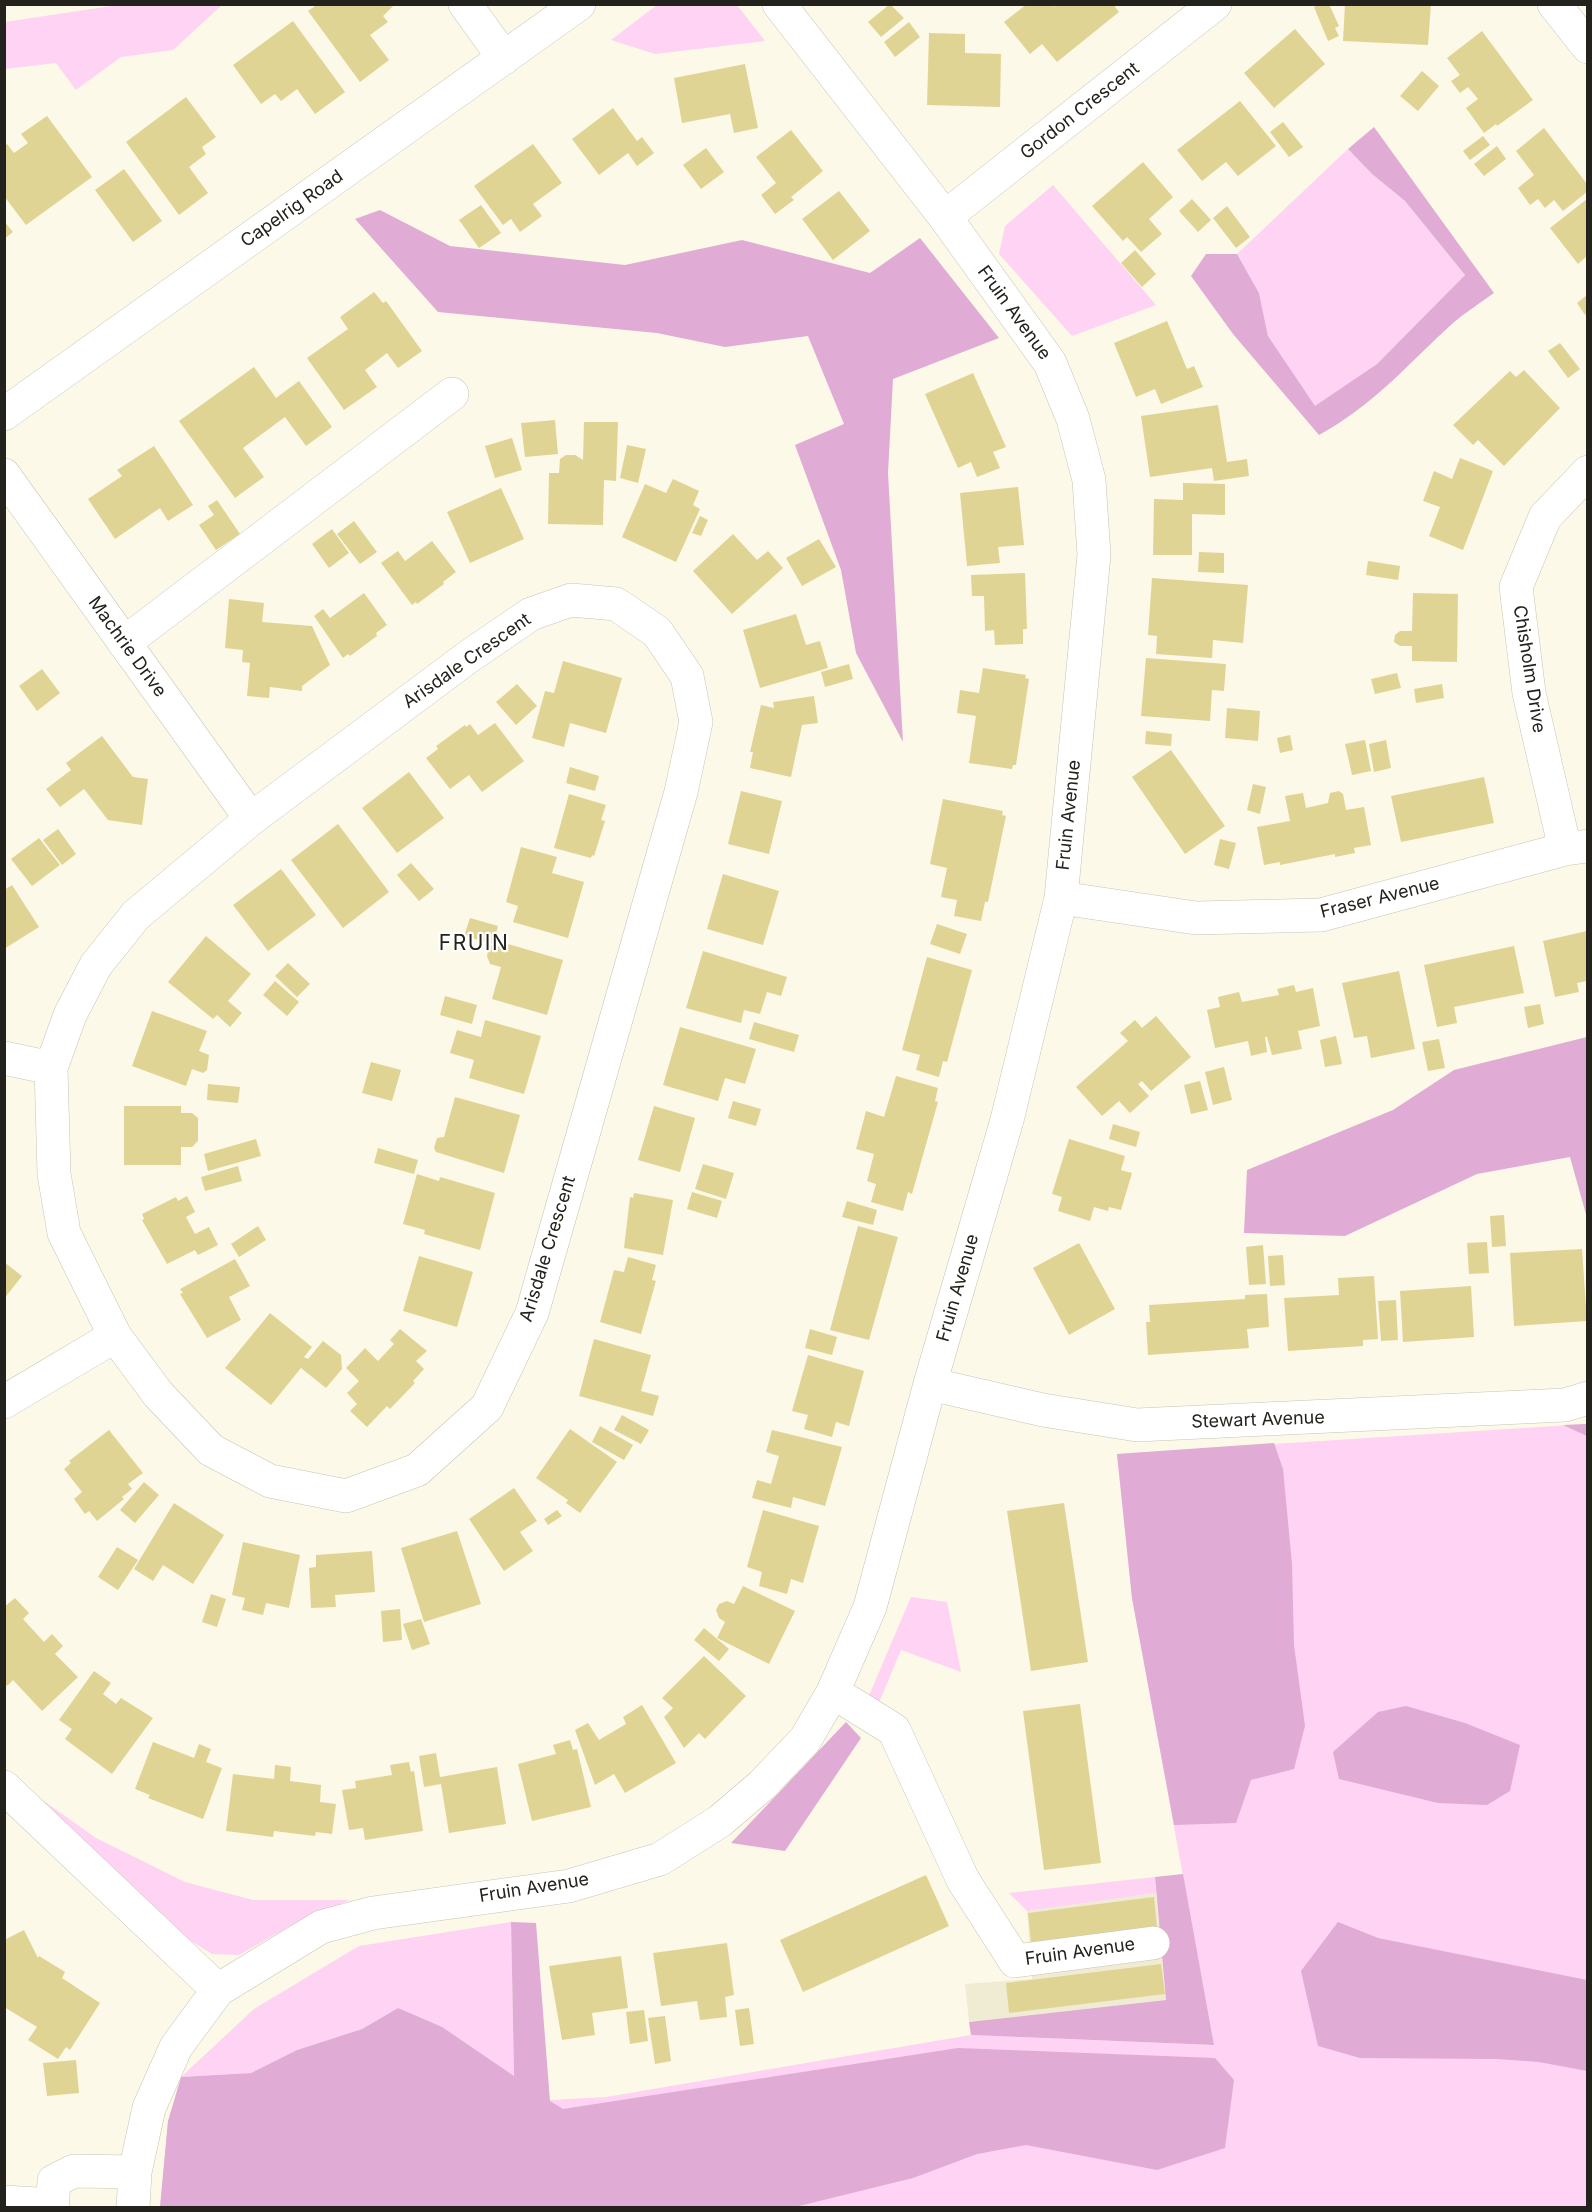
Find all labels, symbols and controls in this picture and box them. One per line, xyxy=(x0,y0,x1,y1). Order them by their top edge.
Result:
street label: Gordon Crescent xyxy=(1016,58,1144,164)
street label: Capelrig Road xyxy=(237,166,347,252)
street label: Fruin Avenue xyxy=(973,262,1055,364)
street label: Machrie Drive xyxy=(83,593,171,701)
street label: Chisholm Drive xyxy=(1508,604,1550,734)
street label: Arisdale Crescent xyxy=(399,609,535,713)
street label: Fruin Avenue xyxy=(1052,759,1086,871)
street label: Fraser Avenue xyxy=(1318,873,1442,923)
district label: FRUIN xyxy=(439,931,509,957)
street label: Arisdale Crescent xyxy=(516,1173,580,1325)
street label: Fruin Avenue xyxy=(932,1232,984,1344)
street label: Stewart Avenue xyxy=(1191,1407,1325,1433)
street label: Fruin Avenue xyxy=(478,1869,590,1907)
street label: Fruin Avenue xyxy=(1024,1934,1136,1970)

